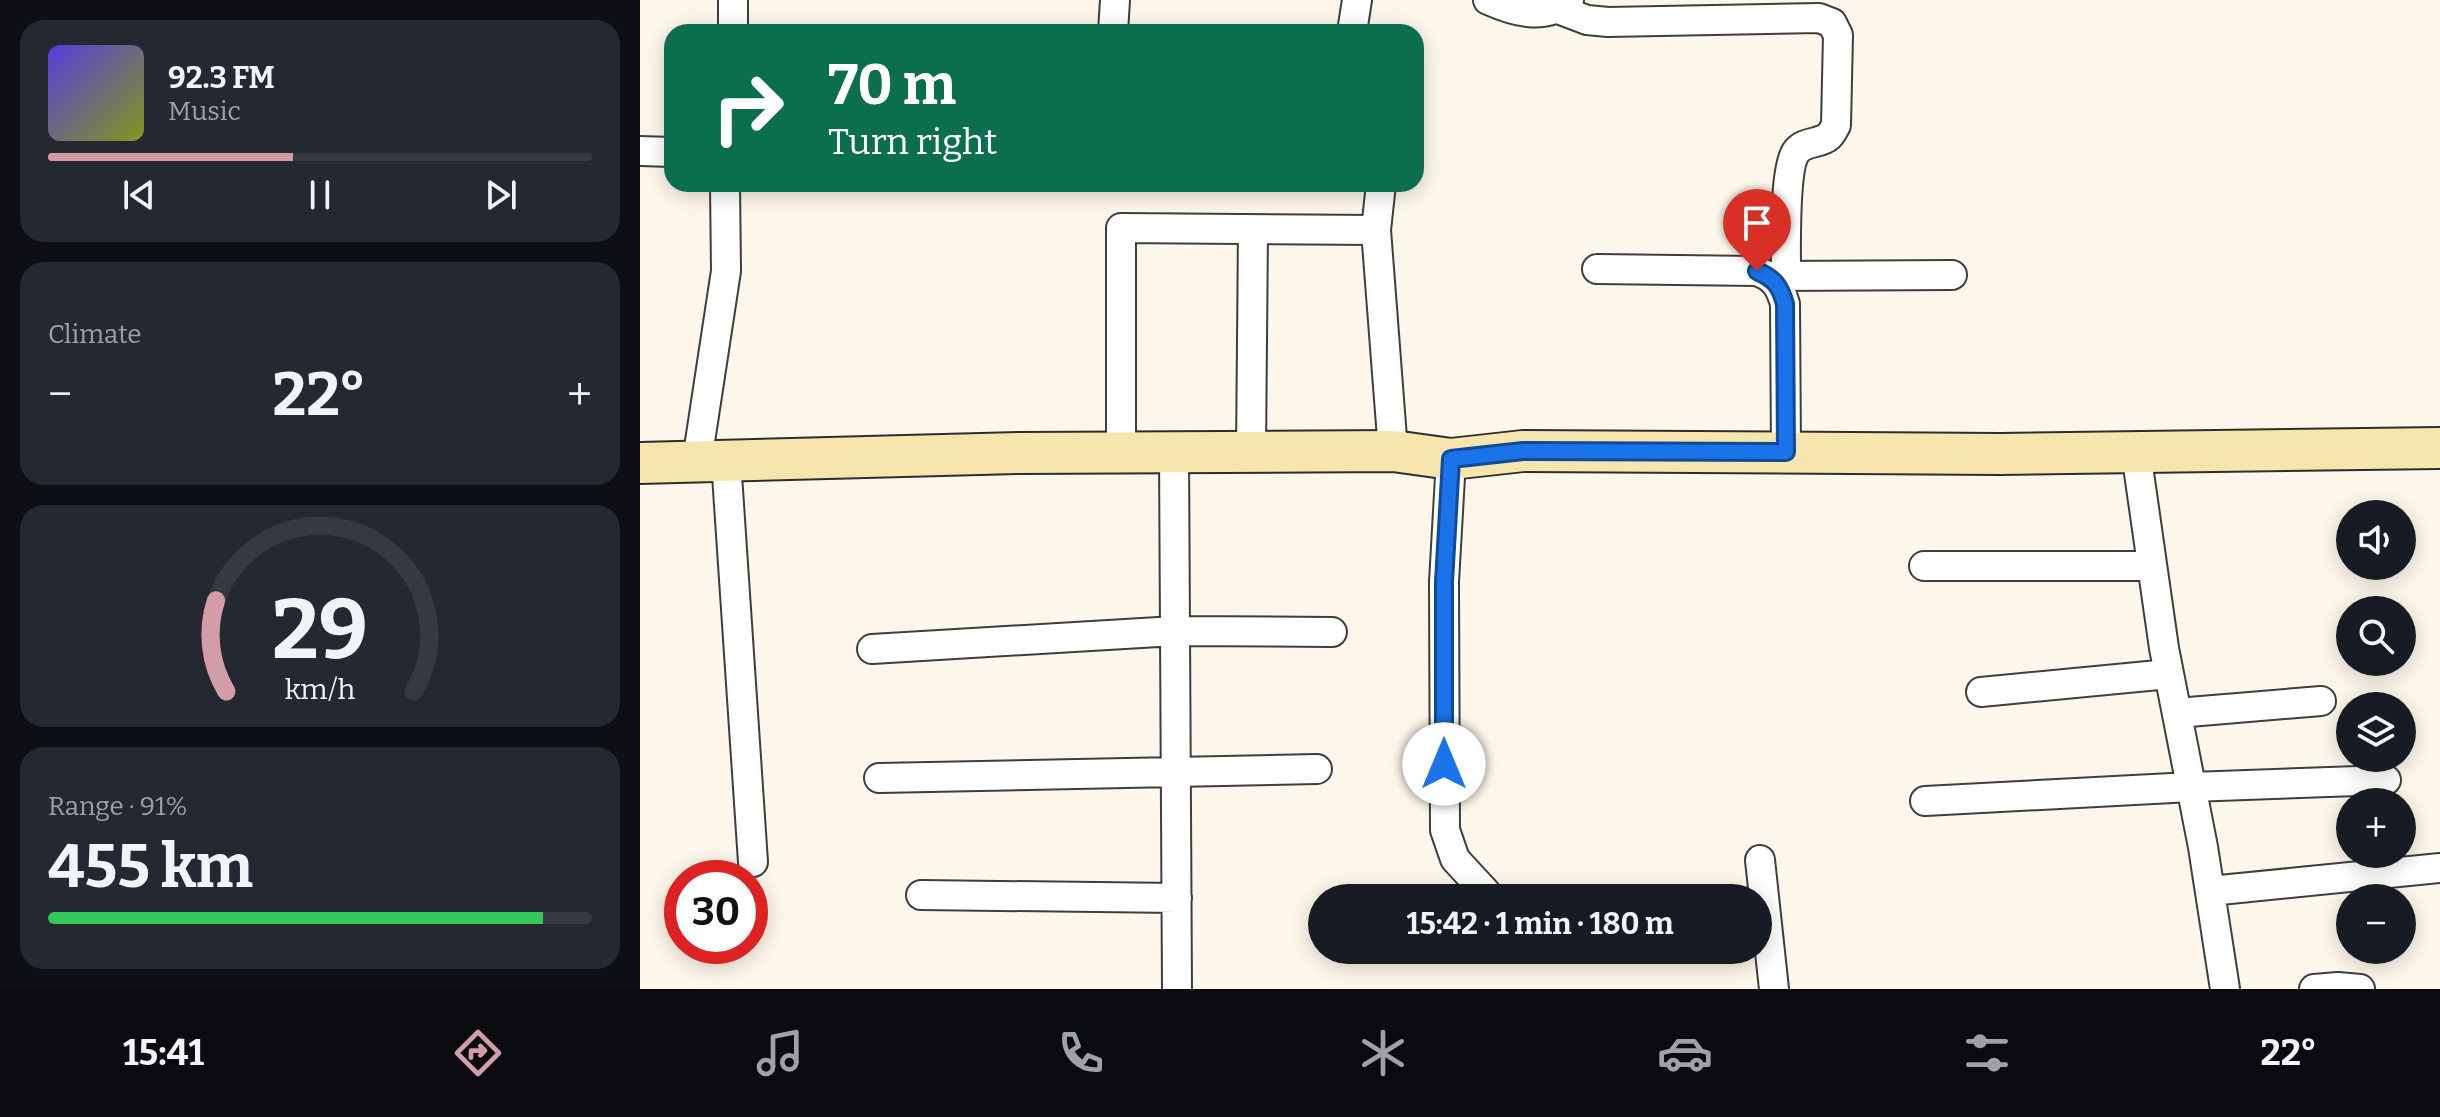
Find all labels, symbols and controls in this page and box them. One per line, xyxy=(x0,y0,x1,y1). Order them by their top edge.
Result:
text: 70 m xyxy=(828,52,956,119)
icon: right xyxy=(696,56,800,160)
text: 92.3 FM xyxy=(168,60,275,96)
text: Music xyxy=(168,96,241,127)
text: Turn right xyxy=(828,120,997,164)
icon: previous xyxy=(117,173,161,217)
icon: pause xyxy=(298,173,342,217)
icon: next xyxy=(479,173,523,217)
pin xyxy=(1723,189,1791,271)
icon: arrive xyxy=(1735,201,1779,245)
text: Climate xyxy=(48,319,142,350)
text: 22° xyxy=(273,359,367,431)
text: − xyxy=(48,368,72,421)
text: + xyxy=(567,368,592,421)
map controls xyxy=(2336,500,2416,964)
button: sound xyxy=(2336,500,2416,580)
text: 29 xyxy=(272,579,368,679)
button: search xyxy=(2336,596,2416,676)
text: km/h xyxy=(285,672,356,707)
button: layers xyxy=(2336,692,2416,772)
position arrow xyxy=(1402,722,1486,806)
button: + xyxy=(2336,788,2416,868)
text: Range · 91% xyxy=(48,791,187,822)
text: 455 km xyxy=(48,831,253,903)
speed limit sign: 30 xyxy=(664,860,768,964)
button: − xyxy=(2336,884,2416,964)
text: 15:42 · 1 min · 180 m xyxy=(1406,906,1674,942)
icon: directions xyxy=(450,1025,506,1081)
icon: music xyxy=(752,1025,808,1081)
icon: phone xyxy=(1053,1025,1109,1081)
icon: climate xyxy=(1355,1025,1411,1081)
icon: car xyxy=(1657,1025,1713,1081)
icon: filters xyxy=(1959,1025,2015,1081)
text: 15:41 xyxy=(123,1031,204,1075)
text: 22° xyxy=(2261,1031,2317,1075)

